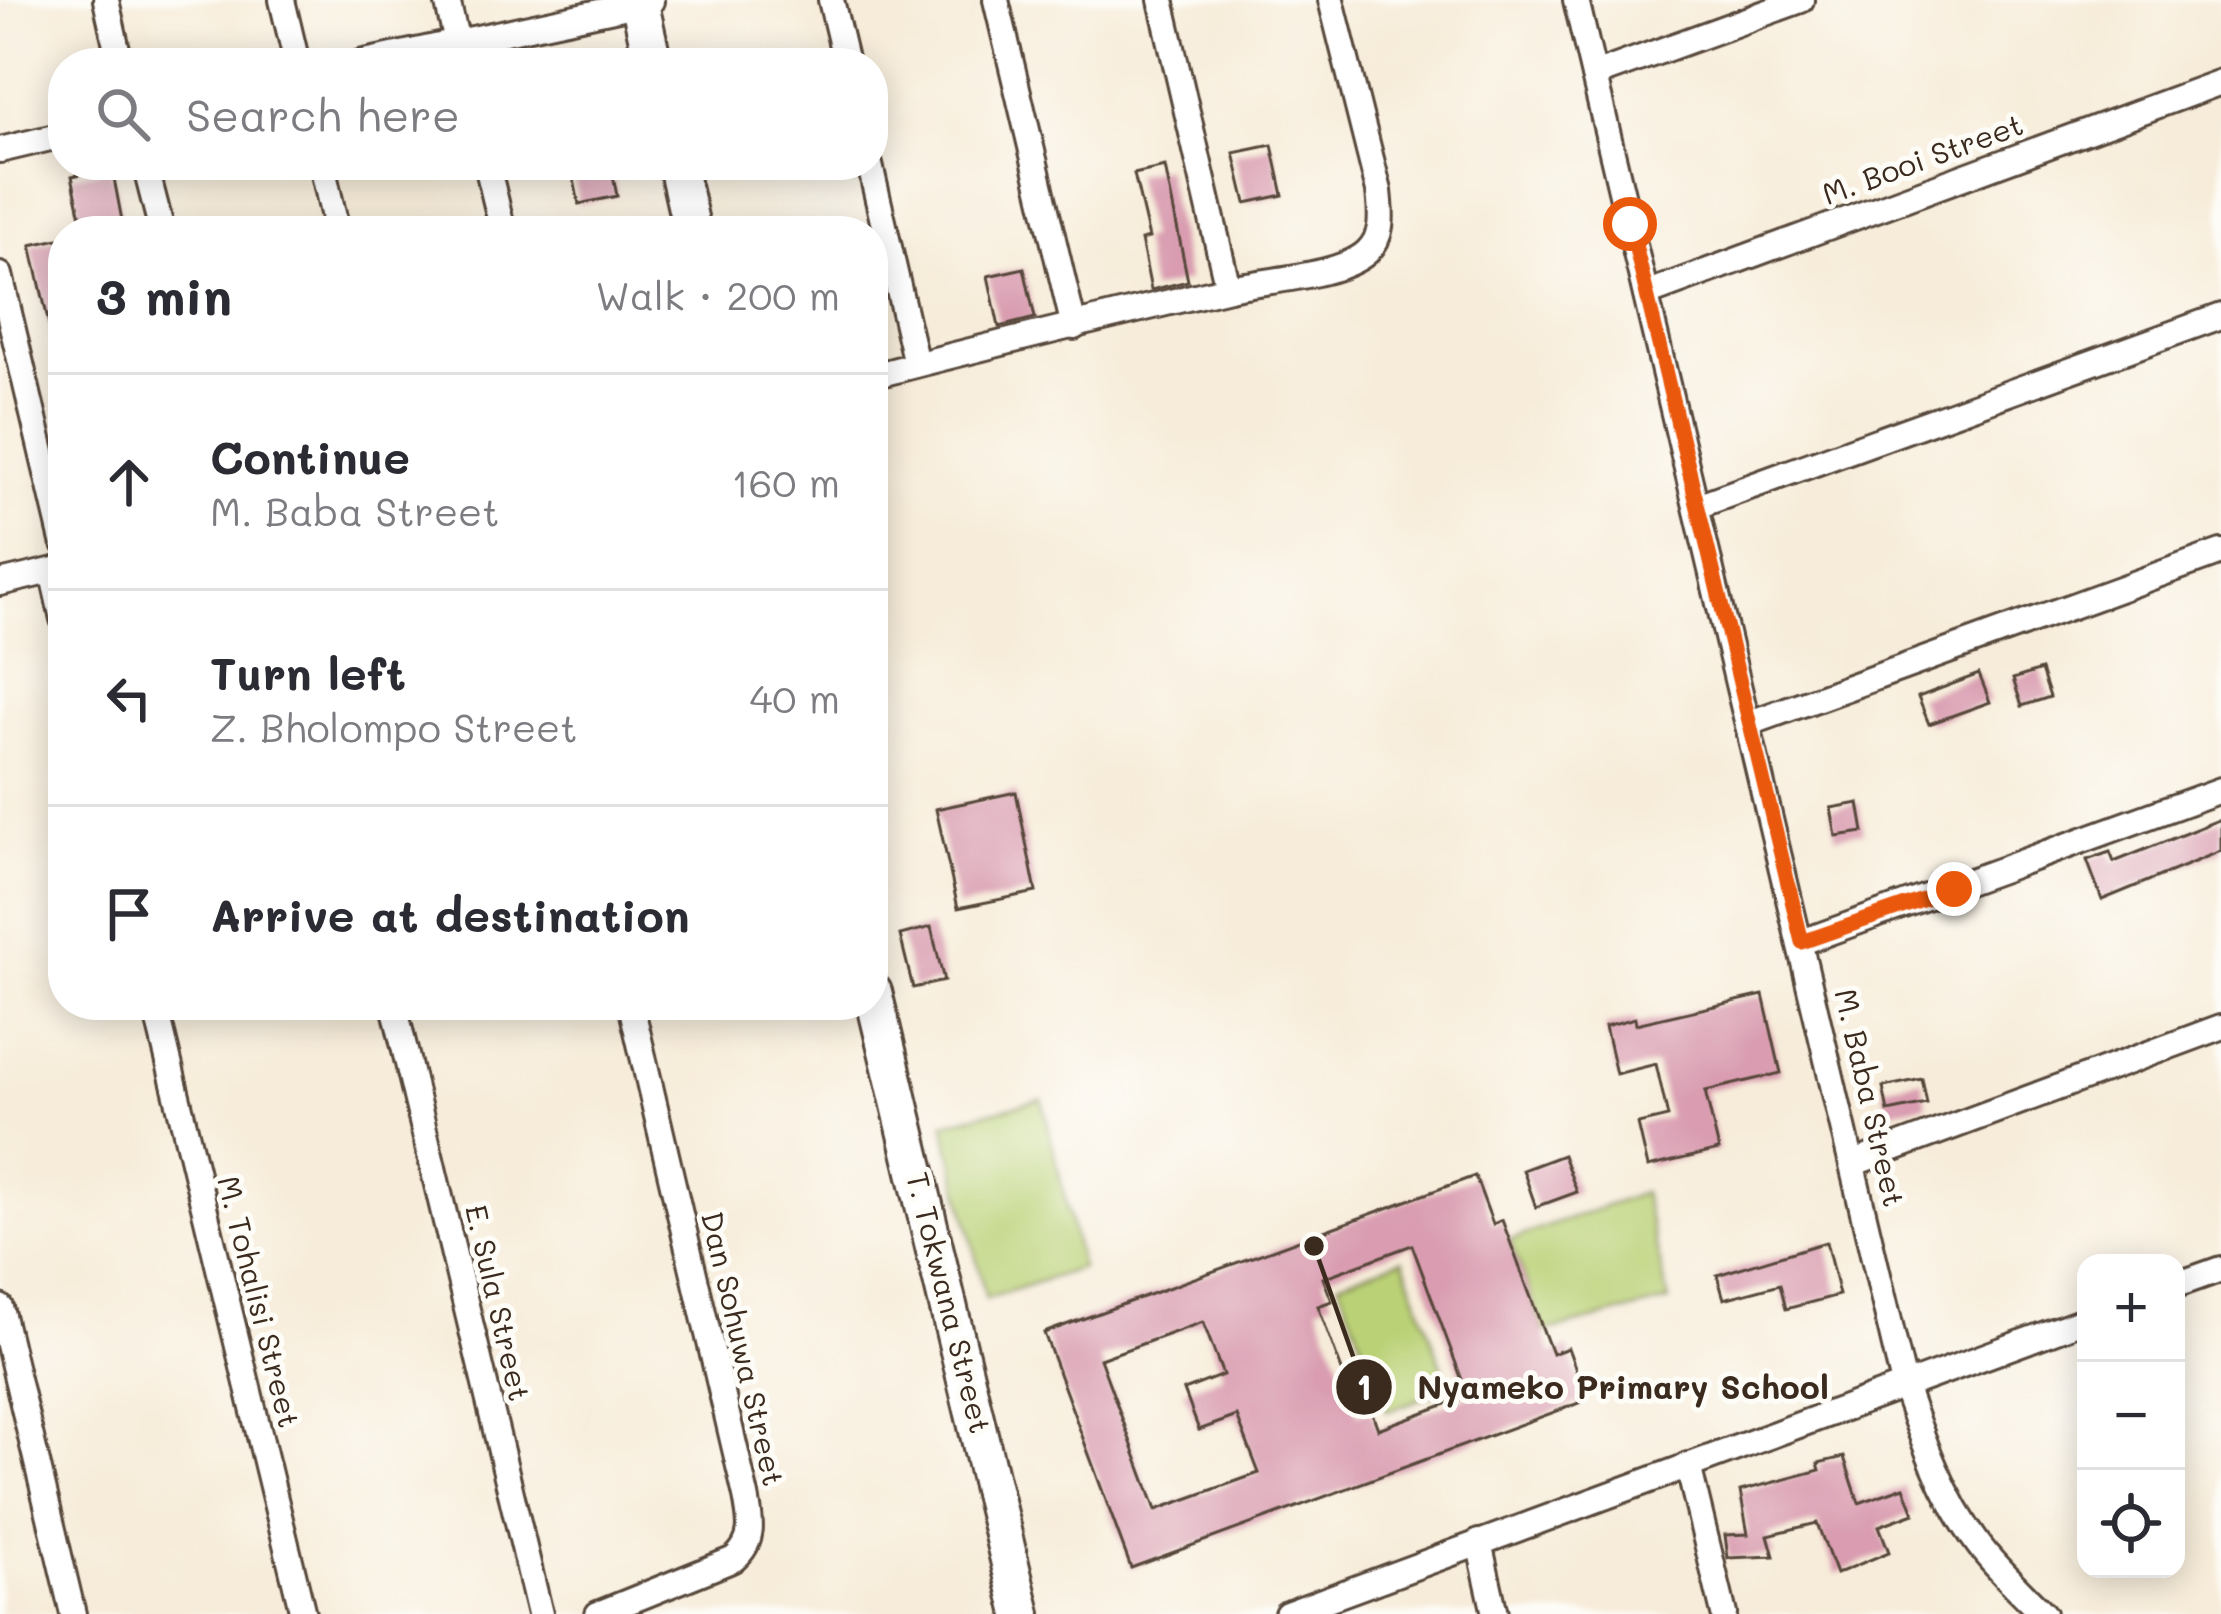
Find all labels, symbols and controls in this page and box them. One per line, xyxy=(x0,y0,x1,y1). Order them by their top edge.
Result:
search box xyxy=(48,48,888,180)
icon: search xyxy=(90,81,156,147)
text: Search here xyxy=(186,85,460,143)
street label: M. Booi Street xyxy=(1816,103,2028,213)
route start xyxy=(1603,197,1657,251)
text: 3 min xyxy=(96,261,232,328)
text: Walk · 200 m xyxy=(596,269,840,320)
text: Continue xyxy=(210,427,410,485)
icon: ahead xyxy=(96,449,162,515)
text: 160 m xyxy=(731,456,840,507)
text: M. Baba Street xyxy=(210,485,499,536)
text: Turn left xyxy=(210,643,406,701)
icon: left xyxy=(96,665,162,731)
text: 40 m xyxy=(749,672,840,723)
text: Z. Bholompo Street xyxy=(210,701,577,752)
route end xyxy=(1927,862,1981,916)
icon: arrive xyxy=(96,881,162,947)
text: Arrive at destination xyxy=(210,885,690,943)
street label: M. Baba Street xyxy=(1826,985,1915,1211)
street label: T. Tokwana Street xyxy=(898,1168,1002,1437)
street label: M. Tohalisi Street xyxy=(209,1171,311,1432)
street label: E. Sula Street xyxy=(457,1200,541,1405)
street label: Dan Sohuwa Street xyxy=(693,1207,795,1490)
map controls xyxy=(2077,1254,2185,1578)
button: + xyxy=(2077,1254,2185,1362)
callout: Nyameko Primary School xyxy=(1334,1353,1853,1422)
text: 1 xyxy=(1356,1362,1372,1409)
button: − xyxy=(2077,1362,2185,1470)
text: Nyameko Primary School xyxy=(1417,1364,1829,1408)
button: locate xyxy=(2077,1470,2185,1578)

